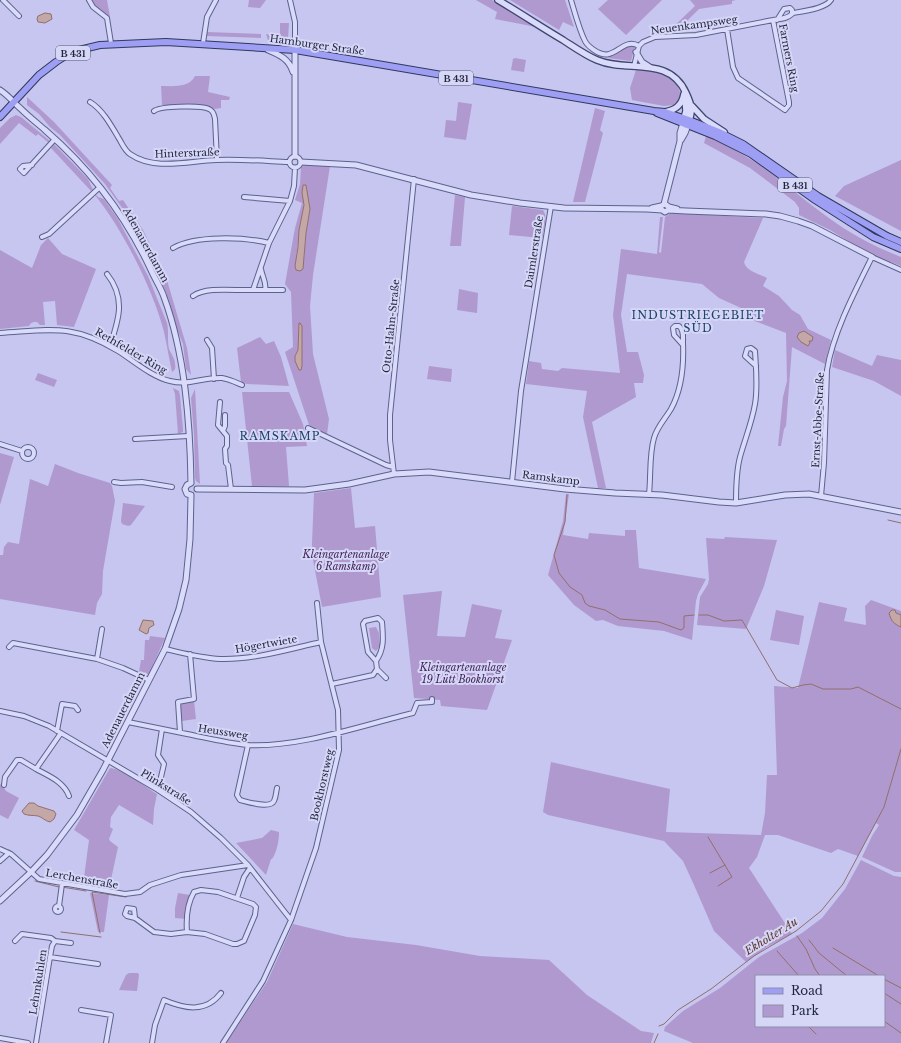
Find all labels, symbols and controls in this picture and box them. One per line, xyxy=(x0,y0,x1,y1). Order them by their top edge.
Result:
street label: Neuenkampsweg xyxy=(650,12,739,38)
street label: Farmers Ring xyxy=(776,23,802,94)
street label: Hamburger Straße xyxy=(269,32,366,58)
road number: B 431 xyxy=(56,46,90,60)
road number: B 431 xyxy=(439,71,473,85)
street label: Hinterstraße xyxy=(154,145,220,161)
road number: B 431 xyxy=(778,178,812,192)
street label: Adenauerdamm xyxy=(120,205,172,285)
street label: Daimlerstraße xyxy=(522,214,546,289)
street label: Otto-Hahn-Straße xyxy=(380,278,402,374)
district label: INDUSTRIEGEBIET SÜD xyxy=(632,308,764,335)
street label: Rethfelder Ring xyxy=(93,325,170,377)
street label: Ernst-Abbe-Straße xyxy=(809,372,827,468)
district label: RAMSKAMP xyxy=(240,429,320,443)
street label: Ramskamp xyxy=(521,468,581,488)
park label: Kleingartenanlage 6 Ramskamp xyxy=(302,548,390,573)
street label: Högertwiete xyxy=(234,632,298,656)
park label: Kleingartenanlage 19 Lütt Bookhorst xyxy=(419,661,507,686)
street label: Adenauerdamm xyxy=(98,670,148,751)
street label: Heussweg xyxy=(197,722,250,743)
street label: Bookhorstweg xyxy=(307,747,337,822)
street label: Plinkstraße xyxy=(138,766,194,808)
street label: Lerchenstraße xyxy=(45,866,120,892)
water label: Ekholter Au xyxy=(741,914,801,958)
street label: Lehmkuhlen xyxy=(26,948,50,1016)
legend xyxy=(755,975,885,1027)
text: Road xyxy=(791,983,823,998)
text: Park xyxy=(791,1003,819,1018)

